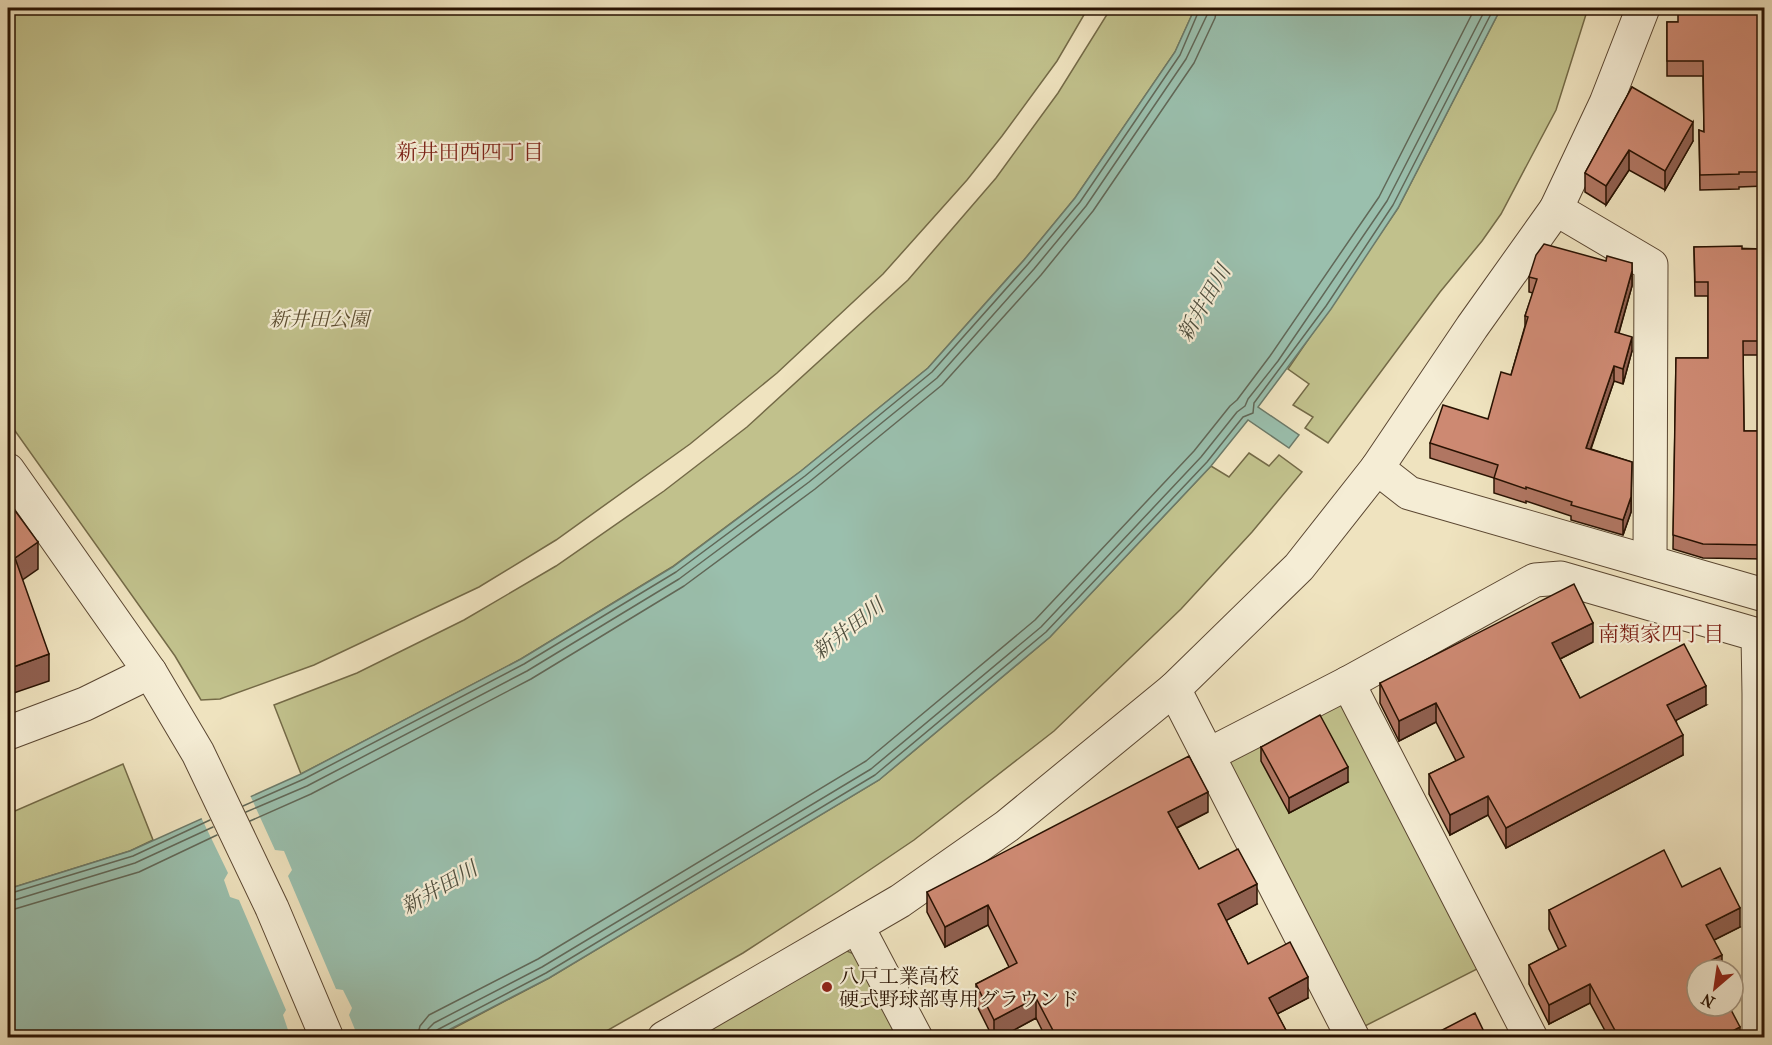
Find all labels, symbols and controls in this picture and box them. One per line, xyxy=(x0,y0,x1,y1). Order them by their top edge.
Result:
district label: 新井田西四丁目 xyxy=(397,140,544,164)
water label: 新井田川 xyxy=(1173,259,1236,345)
park label: 新井田公園 xyxy=(269,308,372,331)
water label: 新井田川 xyxy=(808,592,890,664)
district label: 南類家四丁目 xyxy=(1598,622,1724,646)
water label: 新井田川 xyxy=(397,856,483,919)
north arrow xyxy=(1685,958,1745,1018)
place label: 八戸工業高校 硬式野球部専用グラウンド xyxy=(839,965,1079,1011)
marker: 八戸工業高校 硬式野球部専用グラウンド xyxy=(820,980,834,994)
text: N xyxy=(1697,989,1718,1012)

